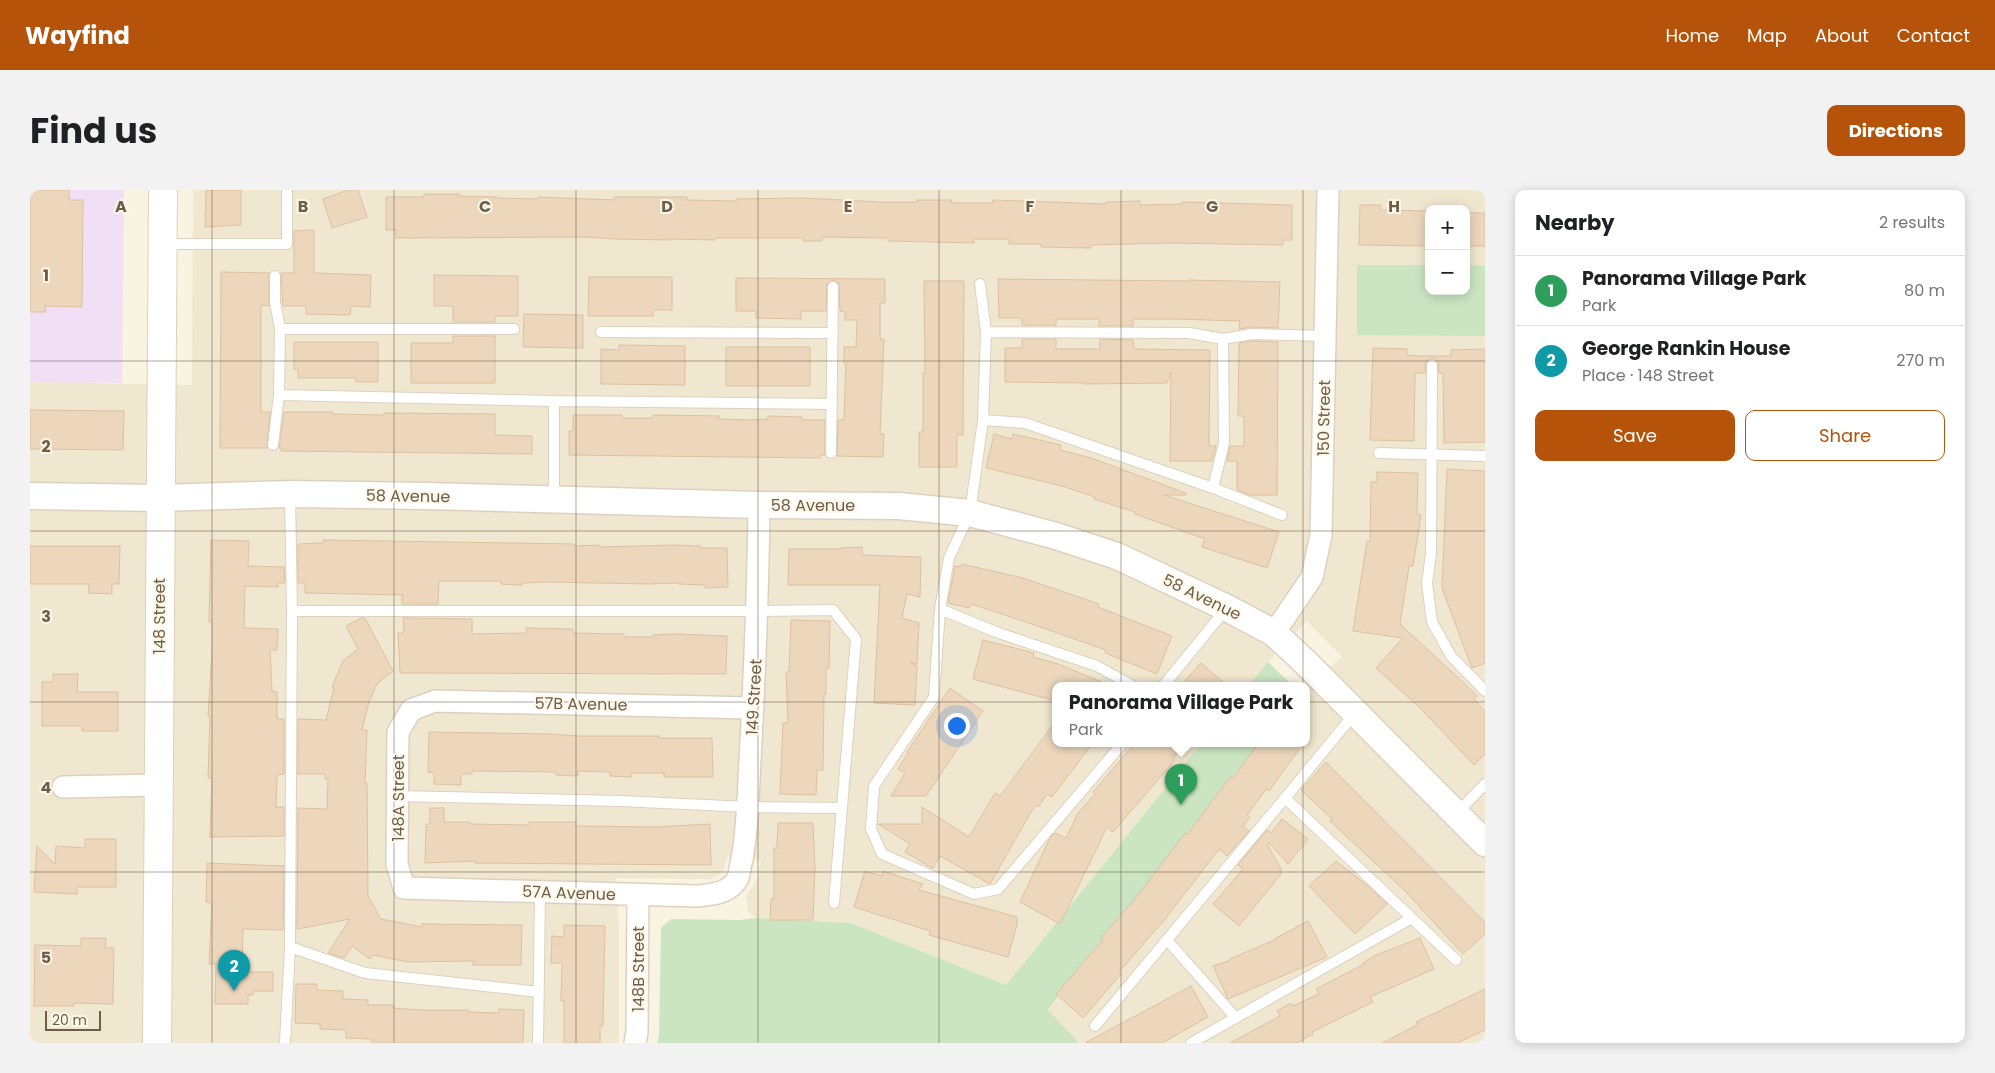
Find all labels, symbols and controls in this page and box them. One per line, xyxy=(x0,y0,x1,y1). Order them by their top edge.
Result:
text: Wayfind xyxy=(25,19,130,52)
text: Home xyxy=(1665,23,1719,48)
text: Map xyxy=(1747,23,1787,48)
text: About xyxy=(1815,23,1869,48)
text: Contact xyxy=(1897,23,1970,48)
button: Directions xyxy=(1827,105,1965,156)
text: Find us xyxy=(30,106,157,155)
text: A xyxy=(115,195,127,218)
text: B xyxy=(298,195,308,218)
text: C xyxy=(479,195,491,218)
text: D xyxy=(661,195,673,218)
text: E xyxy=(844,195,852,218)
text: F xyxy=(1026,195,1035,218)
text: G xyxy=(1206,195,1218,218)
text: H xyxy=(1388,195,1400,218)
map controls xyxy=(1425,205,1470,295)
button: + xyxy=(1425,205,1470,250)
text: Nearby xyxy=(1535,208,1615,237)
text: 2 results xyxy=(1879,211,1945,234)
button: − xyxy=(1425,250,1470,295)
text: 1 xyxy=(43,264,49,287)
text: Panorama Village Park xyxy=(1582,265,1807,292)
text: 1 xyxy=(1548,279,1554,302)
text: 80 m xyxy=(1904,279,1945,302)
text: Park xyxy=(1582,294,1616,317)
text: George Rankin House xyxy=(1582,335,1790,362)
text: 2 xyxy=(1546,349,1556,372)
text: 270 m xyxy=(1896,349,1945,372)
text: Place · 148 Street xyxy=(1582,364,1714,387)
street label: 150 Street xyxy=(1312,379,1336,456)
button: Save xyxy=(1535,410,1735,461)
button: Share xyxy=(1745,410,1945,461)
text: 2 xyxy=(41,435,51,458)
street label: 58 Avenue xyxy=(366,484,451,508)
street label: 58 Avenue xyxy=(771,494,855,517)
street label: 58 Avenue xyxy=(1159,568,1245,626)
street label: 148 Street xyxy=(148,578,171,654)
text: 3 xyxy=(41,605,51,628)
street label: 149 Street xyxy=(741,658,767,736)
popup xyxy=(1052,682,1310,747)
text: Panorama Village Park xyxy=(1069,689,1293,716)
street label: 57B Avenue xyxy=(534,692,628,716)
your location xyxy=(944,713,970,739)
text: Park xyxy=(1069,718,1103,741)
street label: 148A Street xyxy=(387,754,410,842)
pin: 1 xyxy=(1165,764,1197,805)
text: 4 xyxy=(41,776,52,799)
street label: 57A Avenue xyxy=(522,880,616,906)
street label: 148B Street xyxy=(627,926,650,1012)
text: 5 xyxy=(41,946,51,969)
pin: 2 xyxy=(218,950,250,991)
scale bar xyxy=(45,1008,101,1031)
text: 20 m xyxy=(52,1010,87,1030)

